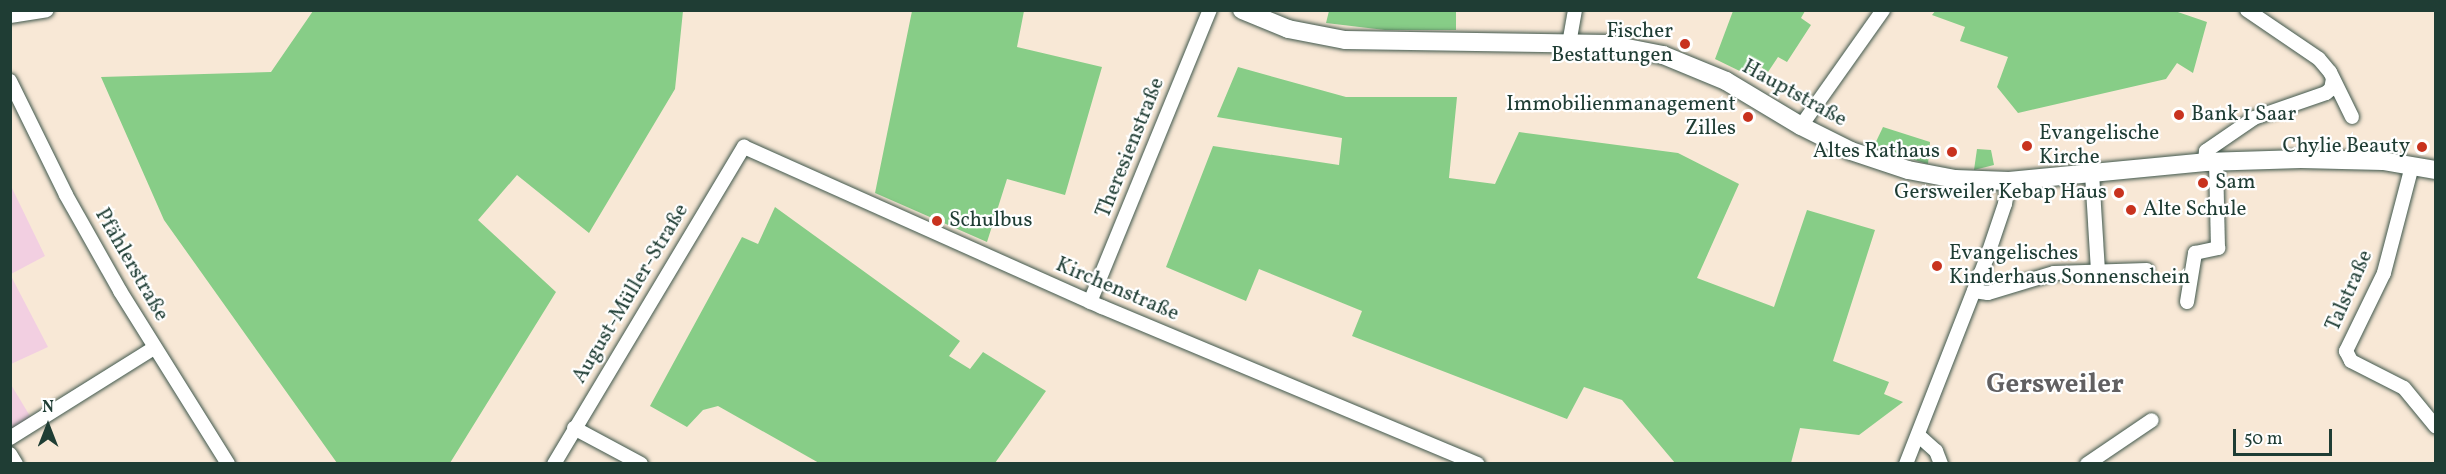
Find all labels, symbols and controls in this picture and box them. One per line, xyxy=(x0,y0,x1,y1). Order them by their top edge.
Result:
place label: Fischer Bestattungen xyxy=(1551,19,1673,69)
marker: Fischer Bestattungen xyxy=(1678,37,1692,51)
street label: Hauptstraße xyxy=(1737,55,1851,133)
street label: Theresienstraße xyxy=(1091,74,1171,222)
place label: Immobilienmanagement Zilles xyxy=(1506,92,1736,142)
place label: Bank 1 Saar xyxy=(2191,102,2296,128)
marker: Bank 1 Saar xyxy=(2172,108,2186,122)
marker: Immobilienmanagement Zilles xyxy=(1741,110,1755,124)
place label: Evangelische Kirche xyxy=(2039,121,2159,171)
place label: Chylie Beauty xyxy=(2282,134,2410,160)
place label: Altes Rathaus xyxy=(1813,139,1940,165)
marker: Evangelische Kirche xyxy=(2020,139,2034,153)
marker: Chylie Beauty xyxy=(2415,140,2429,154)
marker: Altes Rathaus xyxy=(1945,145,1959,159)
place label: Sam xyxy=(2215,170,2256,196)
marker: Sam xyxy=(2196,176,2210,190)
place label: Gersweiler Kebap Haus xyxy=(1894,180,2107,206)
marker: Gersweiler Kebap Haus xyxy=(2112,186,2126,200)
place label: Alte Schule xyxy=(2143,197,2246,223)
street label: August-Müller-Straße xyxy=(567,200,695,388)
marker: Alte Schule xyxy=(2124,203,2138,217)
street label: Pfählerstraße xyxy=(89,204,173,326)
place label: Schulbus xyxy=(949,208,1032,234)
marker: Schulbus xyxy=(930,214,944,228)
place label: Evangelisches Kinderhaus Sonnenschein xyxy=(1949,241,2190,291)
street label: Talstraße xyxy=(2321,247,2379,335)
street label: Kirchenstraße xyxy=(1052,253,1182,327)
marker: Evangelisches Kinderhaus Sonnenschein xyxy=(1930,259,1944,273)
district label: Gersweiler xyxy=(1986,370,2124,402)
north arrow xyxy=(18,396,78,456)
text: N xyxy=(42,397,54,419)
scale bar xyxy=(2236,417,2335,455)
text: 50 m xyxy=(2244,427,2283,452)

